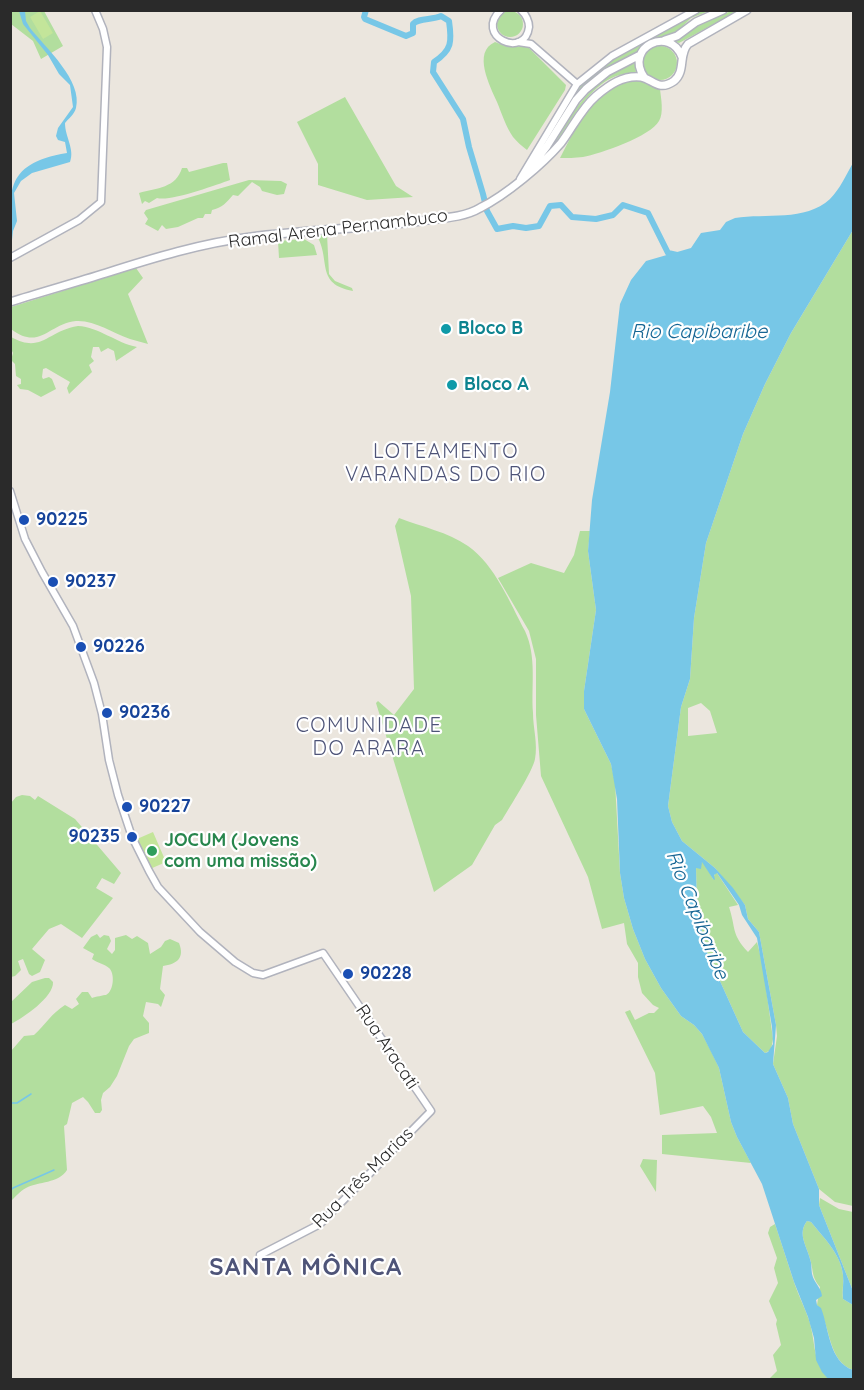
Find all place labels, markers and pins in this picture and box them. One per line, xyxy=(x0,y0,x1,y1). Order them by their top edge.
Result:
place label: Bloco B xyxy=(458,318,523,340)
marker: Bloco B xyxy=(439,322,453,336)
place label: Bloco A xyxy=(464,374,529,396)
marker: Bloco A xyxy=(445,378,459,392)
place label: 90225 xyxy=(36,509,88,531)
marker: 90225 xyxy=(17,513,31,527)
place label: 90237 xyxy=(65,571,116,593)
marker: 90237 xyxy=(46,575,60,589)
place label: 90226 xyxy=(93,636,145,658)
marker: 90226 xyxy=(74,640,88,654)
place label: 90236 xyxy=(119,702,170,724)
marker: 90236 xyxy=(100,706,114,720)
place label: 90227 xyxy=(139,796,191,818)
marker: 90227 xyxy=(120,800,134,814)
place label: 90235 xyxy=(68,826,120,848)
marker: 90235 xyxy=(125,830,139,844)
place label: JOCUM (Jovens com uma missão) xyxy=(164,830,317,872)
marker: JOCUM (Jovens com uma missão) xyxy=(145,844,159,858)
place label: 90228 xyxy=(360,963,412,985)
marker: 90228 xyxy=(341,967,355,981)

